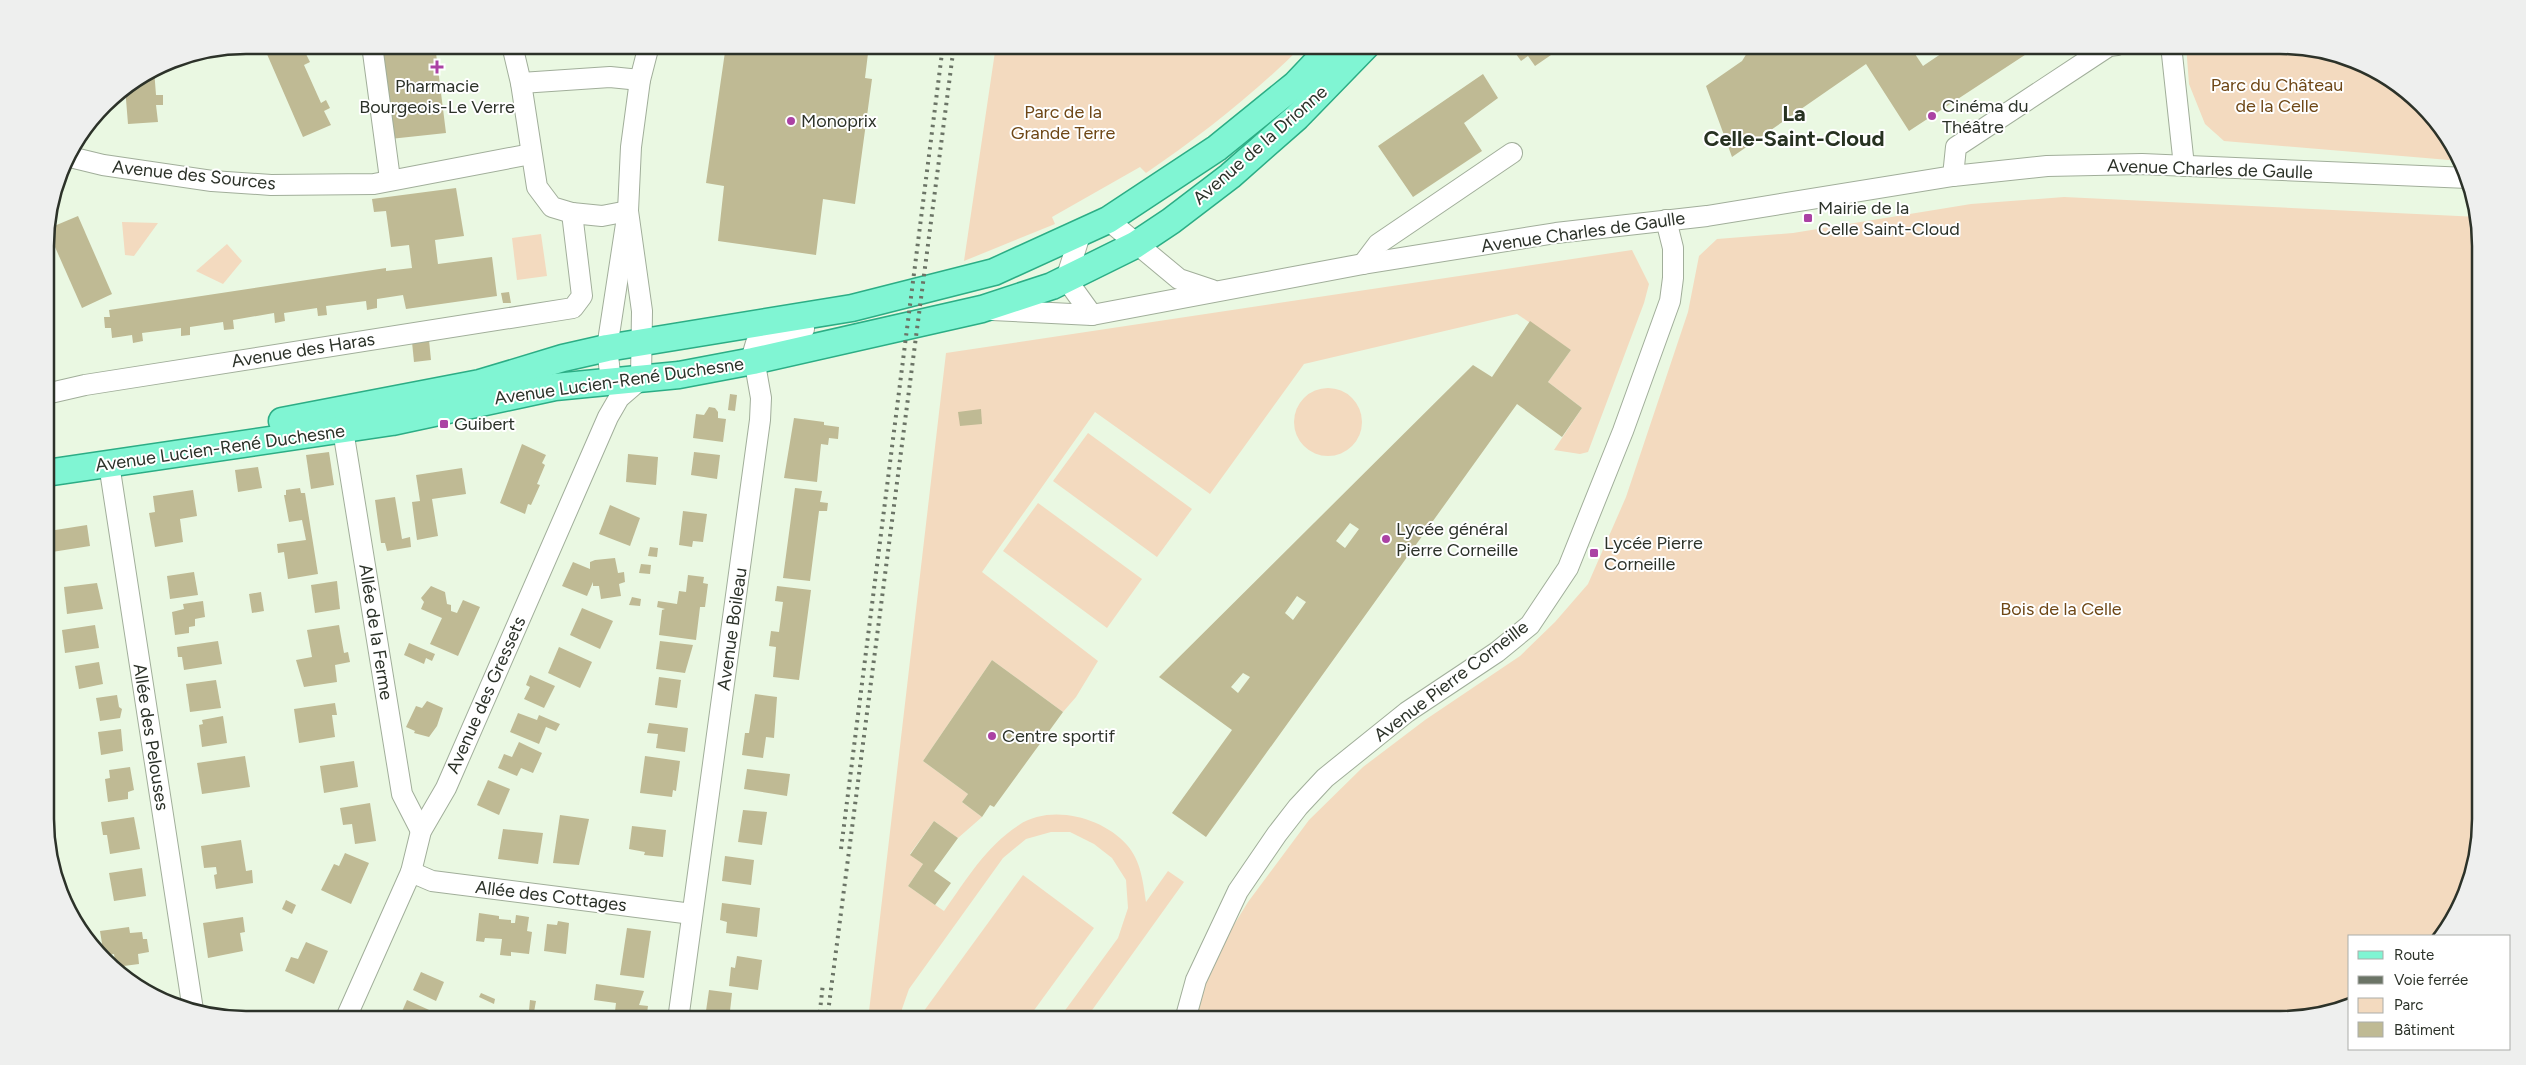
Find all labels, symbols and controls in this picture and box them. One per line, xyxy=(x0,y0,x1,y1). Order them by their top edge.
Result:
marker: Pharmacie Bourgeois-Le Verre xyxy=(431,61,443,73)
park label: Parc du Château de la Celle xyxy=(2211,74,2343,117)
place label: Pharmacie Bourgeois-Le Verre xyxy=(359,75,515,118)
street label: Avenue de la Drionne xyxy=(1188,81,1332,209)
place label: Cinéma du Théâtre xyxy=(1942,95,2029,138)
district label: La Celle-Saint-Cloud xyxy=(1703,100,1885,152)
park label: Parc de la Grande Terre xyxy=(1011,101,1115,144)
place label: Monoprix xyxy=(801,110,877,132)
marker: Cinéma du Théâtre xyxy=(1926,110,1938,122)
marker: Monoprix xyxy=(785,115,797,127)
street label: Avenue Charles de Gaulle xyxy=(2107,154,2313,184)
street label: Avenue des Sources xyxy=(111,155,277,195)
place label: Mairie de la Celle Saint-Cloud xyxy=(1818,197,1960,240)
street label: Avenue Charles de Gaulle xyxy=(1480,207,1687,257)
marker: Mairie de la Celle Saint-Cloud xyxy=(1802,212,1814,224)
street label: Avenue des Haras xyxy=(230,328,376,372)
street label: Avenue Lucien-René Duchesne xyxy=(493,353,745,409)
place label: Guibert xyxy=(454,413,515,435)
marker: Guibert xyxy=(438,418,450,430)
street label: Avenue Lucien-René Duchesne xyxy=(94,420,346,476)
place label: Lycée général Pierre Corneille xyxy=(1396,518,1518,561)
place label: Lycée Pierre Corneille xyxy=(1604,532,1703,575)
marker: Lycée général Pierre Corneille xyxy=(1380,533,1392,545)
marker: Lycée Pierre Corneille xyxy=(1588,547,1600,559)
street label: Allée de la Ferme xyxy=(354,562,398,702)
street label: Avenue Boileau xyxy=(712,566,752,692)
park label: Bois de la Celle xyxy=(2000,598,2122,620)
street label: Avenue des Gressets xyxy=(441,613,531,777)
street label: Avenue Pierre Corneille xyxy=(1370,616,1533,746)
street label: Allée des Pelouses xyxy=(129,662,173,812)
place label: Centre sportif xyxy=(1002,725,1116,747)
marker: Centre sportif xyxy=(986,730,998,742)
street label: Allée des Cottages xyxy=(474,876,628,916)
legend xyxy=(2348,935,2511,1050)
text: Route xyxy=(2394,946,2434,964)
text: Voie ferrée xyxy=(2394,971,2468,989)
text: Parc xyxy=(2394,996,2423,1014)
text: Bâtiment xyxy=(2394,1021,2455,1039)

